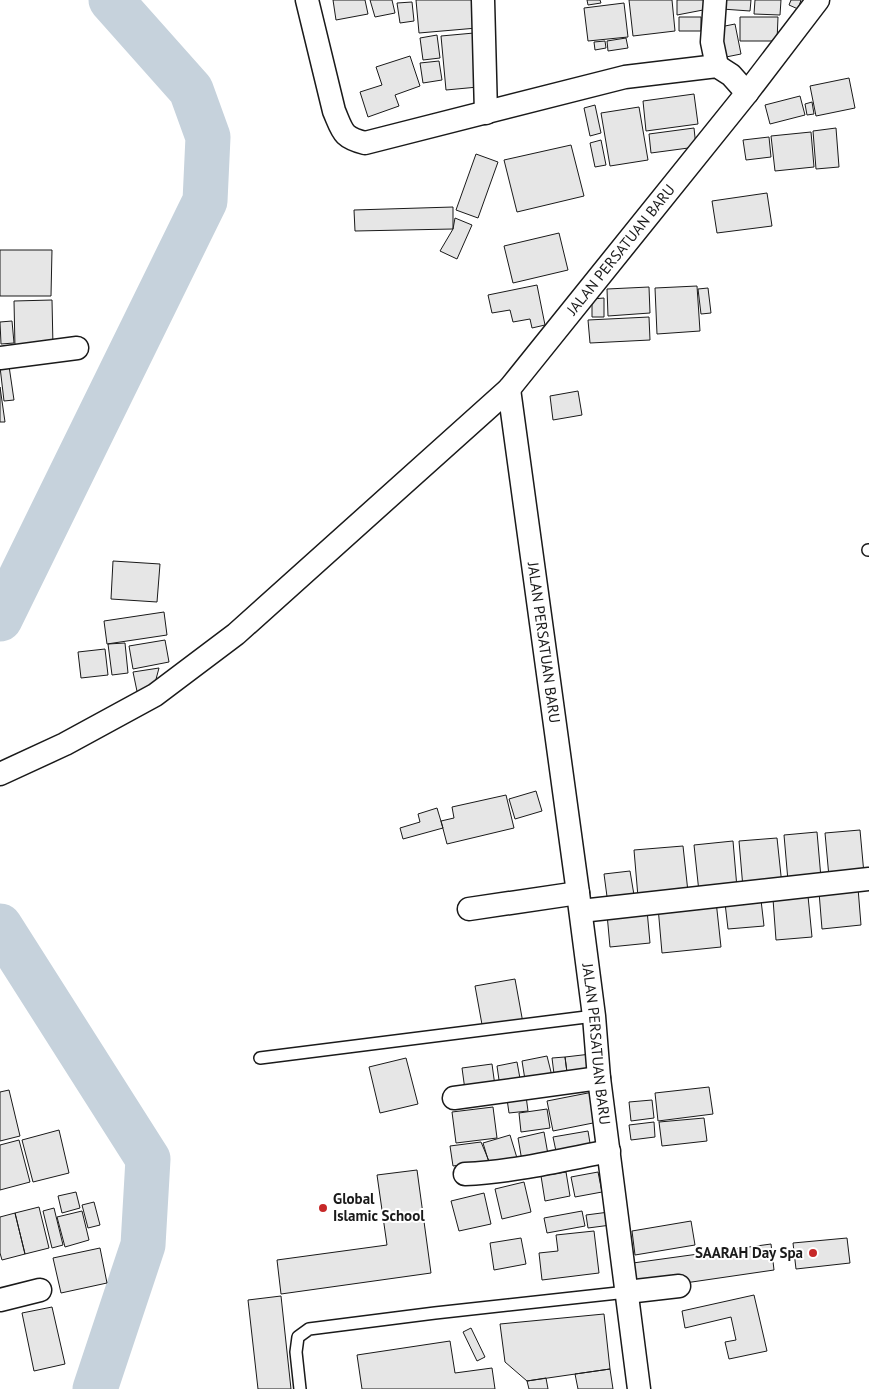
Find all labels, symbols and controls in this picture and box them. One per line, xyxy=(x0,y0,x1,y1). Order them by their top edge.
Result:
street label: JALAN PERSATUAN BARU xyxy=(562,180,679,319)
street label: JALAN PERSATUAN BARU xyxy=(524,560,565,724)
street label: JALAN PERSATUAN BARU xyxy=(578,961,615,1126)
place label: Global Islamic School xyxy=(333,1189,425,1225)
marker: Global Islamic School xyxy=(317,1202,329,1214)
place label: SAARAH Day Spa xyxy=(695,1243,803,1262)
marker: SAARAH Day Spa xyxy=(807,1247,819,1259)

